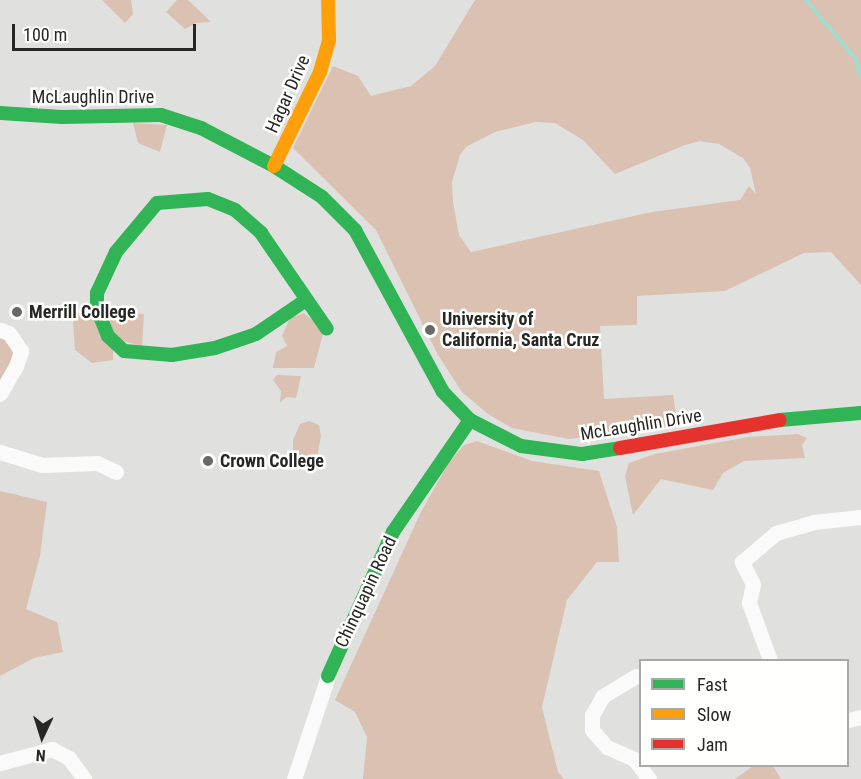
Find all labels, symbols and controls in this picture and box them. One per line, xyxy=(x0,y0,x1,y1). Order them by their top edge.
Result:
scale bar xyxy=(15,12,200,50)
text: 100 m xyxy=(23,24,67,45)
street label: Hagar Drive xyxy=(261,52,315,136)
street label: McLaughlin Drive xyxy=(32,86,154,108)
place label: Merrill College xyxy=(29,301,136,323)
marker: Merrill College xyxy=(10,305,24,319)
place label: University of California, Santa Cruz xyxy=(442,309,599,352)
marker: University of California, Santa Cruz xyxy=(423,323,437,337)
street label: McLaughlin Drive xyxy=(579,405,703,445)
place label: Crown College xyxy=(220,450,324,472)
marker: Crown College xyxy=(201,454,215,468)
street label: Chinquapin Road xyxy=(331,533,401,651)
legend xyxy=(639,659,849,767)
text: Fast xyxy=(697,674,728,695)
text: Slow xyxy=(697,704,731,725)
north arrow xyxy=(12,707,72,767)
text: Jam xyxy=(697,734,728,755)
text: N xyxy=(35,746,46,765)

